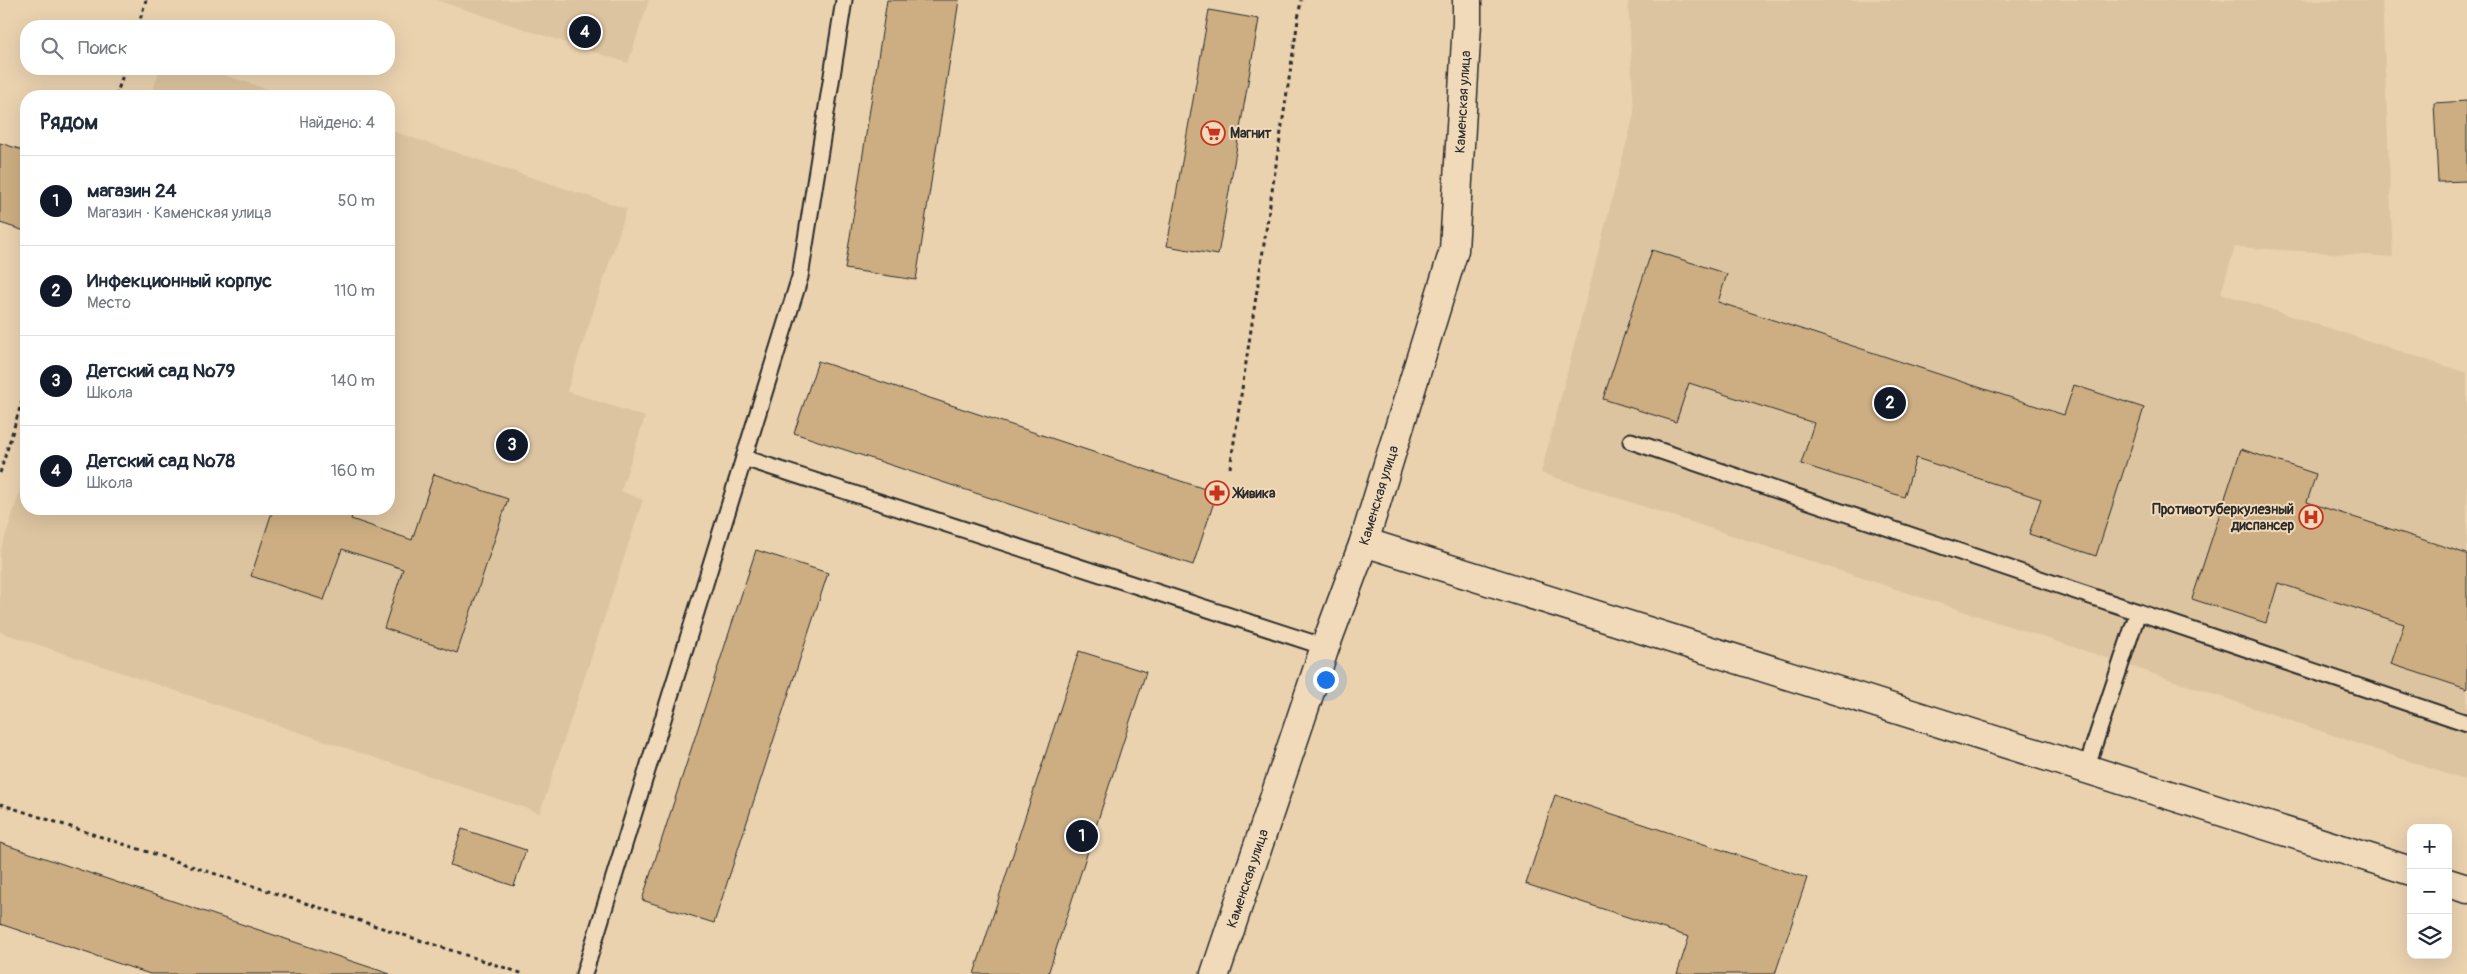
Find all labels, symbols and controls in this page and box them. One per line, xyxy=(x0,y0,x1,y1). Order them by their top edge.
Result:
pin: 4 xyxy=(569,13,601,51)
search box xyxy=(20,20,395,75)
icon: search xyxy=(38,34,66,62)
text: Поиск xyxy=(78,36,128,60)
street label: Каменская улица xyxy=(1451,50,1474,154)
text: Рядом xyxy=(40,109,98,136)
text: Найдено: 4 xyxy=(299,113,375,133)
supermarket icon: Магнит xyxy=(1200,120,1226,146)
place label: Магнит xyxy=(1230,125,1273,142)
text: магазин 24 xyxy=(87,179,177,203)
text: 1 xyxy=(53,191,59,211)
text: 50 m xyxy=(338,191,375,211)
text: Магазин · Каменская улица xyxy=(87,203,272,223)
text: Инфекционный корпус xyxy=(87,269,272,293)
text: 2 xyxy=(52,281,60,301)
text: 110 m xyxy=(334,281,375,301)
text: Место xyxy=(87,293,131,313)
text: Детский сад №79 xyxy=(87,359,235,383)
text: 3 xyxy=(52,371,60,391)
text: 140 m xyxy=(331,371,375,391)
text: Школа xyxy=(87,383,133,403)
pin: 2 xyxy=(1874,384,1906,422)
pin: 3 xyxy=(496,426,528,464)
street label: Каменская улица xyxy=(1355,443,1402,547)
text: Детский сад №78 xyxy=(87,449,235,473)
text: 4 xyxy=(51,461,61,481)
text: 160 m xyxy=(331,461,375,481)
text: Школа xyxy=(87,473,133,493)
pharmacy icon: Живика xyxy=(1204,480,1230,506)
place label: Живика xyxy=(1231,485,1276,502)
place label: Противотуберкулезный диспансер xyxy=(2152,501,2294,534)
hospital icon: Противотуберкулезный диспансер xyxy=(2298,504,2324,530)
your location xyxy=(1313,667,1339,693)
pin: 1 xyxy=(1066,817,1098,855)
map controls xyxy=(2407,824,2452,959)
button: + xyxy=(2407,824,2452,869)
street label: Каменская улица xyxy=(1223,827,1272,930)
button: − xyxy=(2407,869,2452,914)
button: layers xyxy=(2407,914,2452,959)

